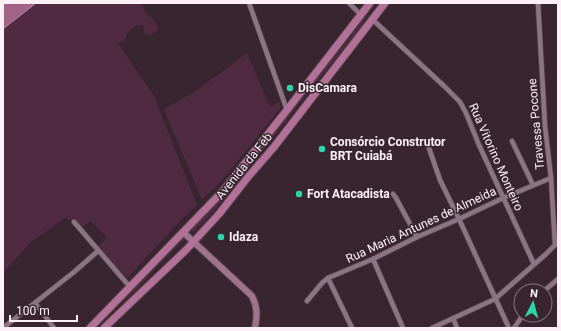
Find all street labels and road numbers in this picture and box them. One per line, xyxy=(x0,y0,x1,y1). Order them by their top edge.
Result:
street label: Travessa Pocone xyxy=(525,78,547,170)
street label: Rua Vitorino Monteiro xyxy=(466,101,526,213)
street label: Avenida da Feb xyxy=(213,130,275,202)
street label: Rua Maria Antunes de Almeida xyxy=(344,184,498,266)

